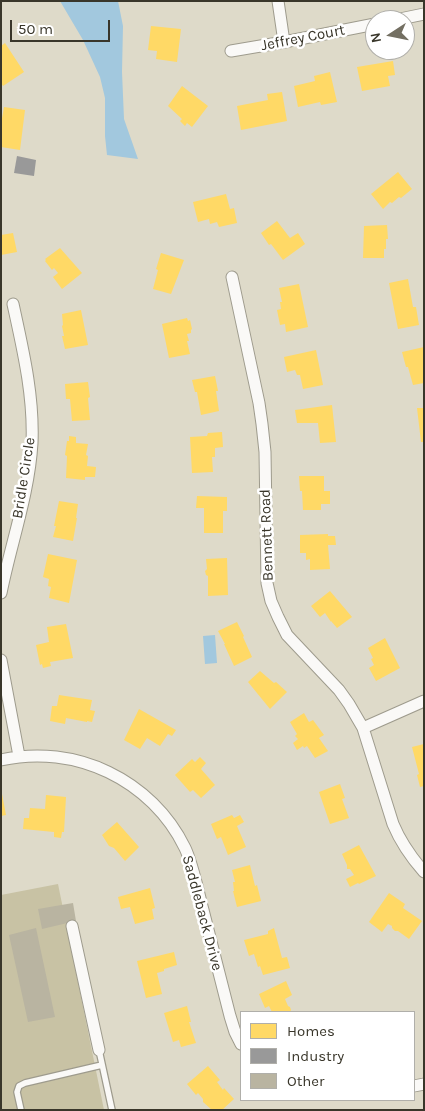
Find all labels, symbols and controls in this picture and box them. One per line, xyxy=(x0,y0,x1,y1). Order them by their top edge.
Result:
scale bar xyxy=(12,10,112,42)
north arrow xyxy=(365,10,415,60)
text: 50 m xyxy=(18,20,53,38)
street label: Jeffrey Court xyxy=(259,21,347,55)
text: N xyxy=(366,31,385,44)
street label: Bridle Circle xyxy=(9,436,39,520)
street label: Bennett Road xyxy=(256,489,278,581)
street label: Saddleback Drive xyxy=(178,853,226,973)
legend xyxy=(240,1011,415,1101)
text: Homes xyxy=(287,1022,335,1040)
text: Industry xyxy=(287,1047,344,1065)
text: Other xyxy=(287,1072,325,1090)

